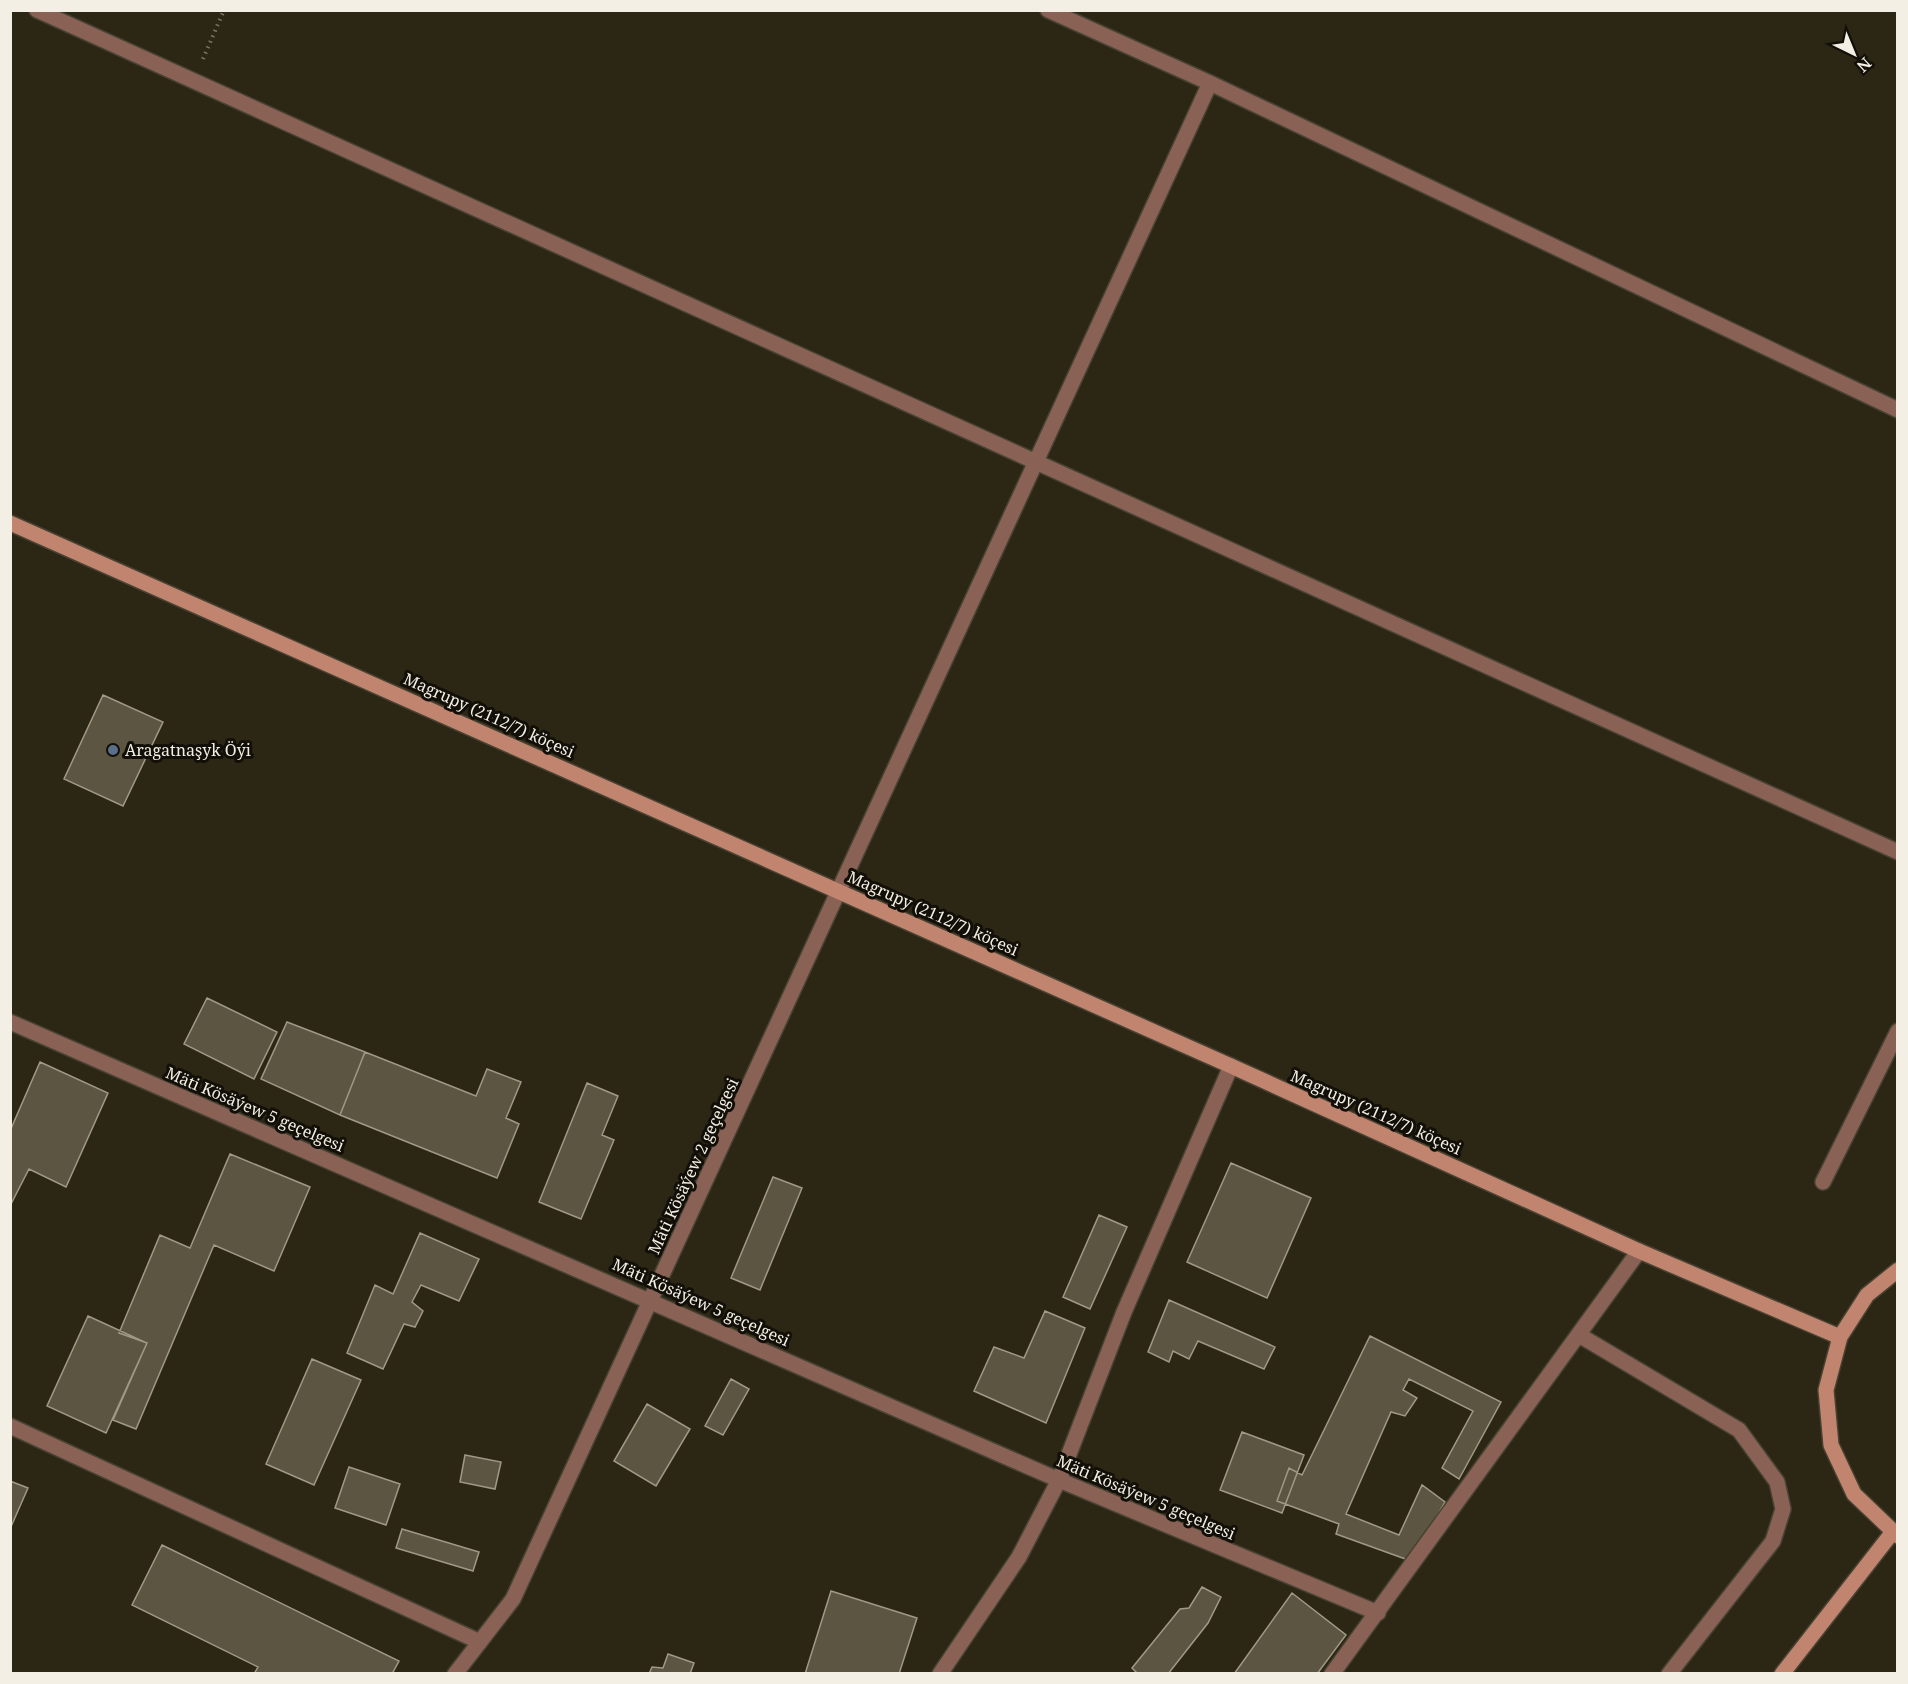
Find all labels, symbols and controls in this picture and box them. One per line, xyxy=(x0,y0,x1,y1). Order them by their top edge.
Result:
north arrow xyxy=(1824,24,1884,84)
text: N xyxy=(1852,53,1876,78)
street label: Magrupy (2112/7) köçesi xyxy=(400,667,578,763)
place label: Aragatnaşyk Öýi xyxy=(125,739,251,761)
marker: Aragatnaşyk Öýi xyxy=(106,743,120,757)
street label: Magrupy (2112/7) köçesi xyxy=(844,865,1022,961)
street label: Mäti Kösäýew 5 geçelgesi xyxy=(162,1061,348,1157)
street label: Magrupy (2112/7) köçesi xyxy=(1287,1064,1465,1160)
street label: Mäti Kösäýew 2 geçelgesi xyxy=(643,1074,743,1258)
street label: Mäti Kösäýew 5 geçelgesi xyxy=(609,1253,793,1351)
street label: Mäti Kösäýew 5 geçelgesi xyxy=(1053,1449,1239,1545)

